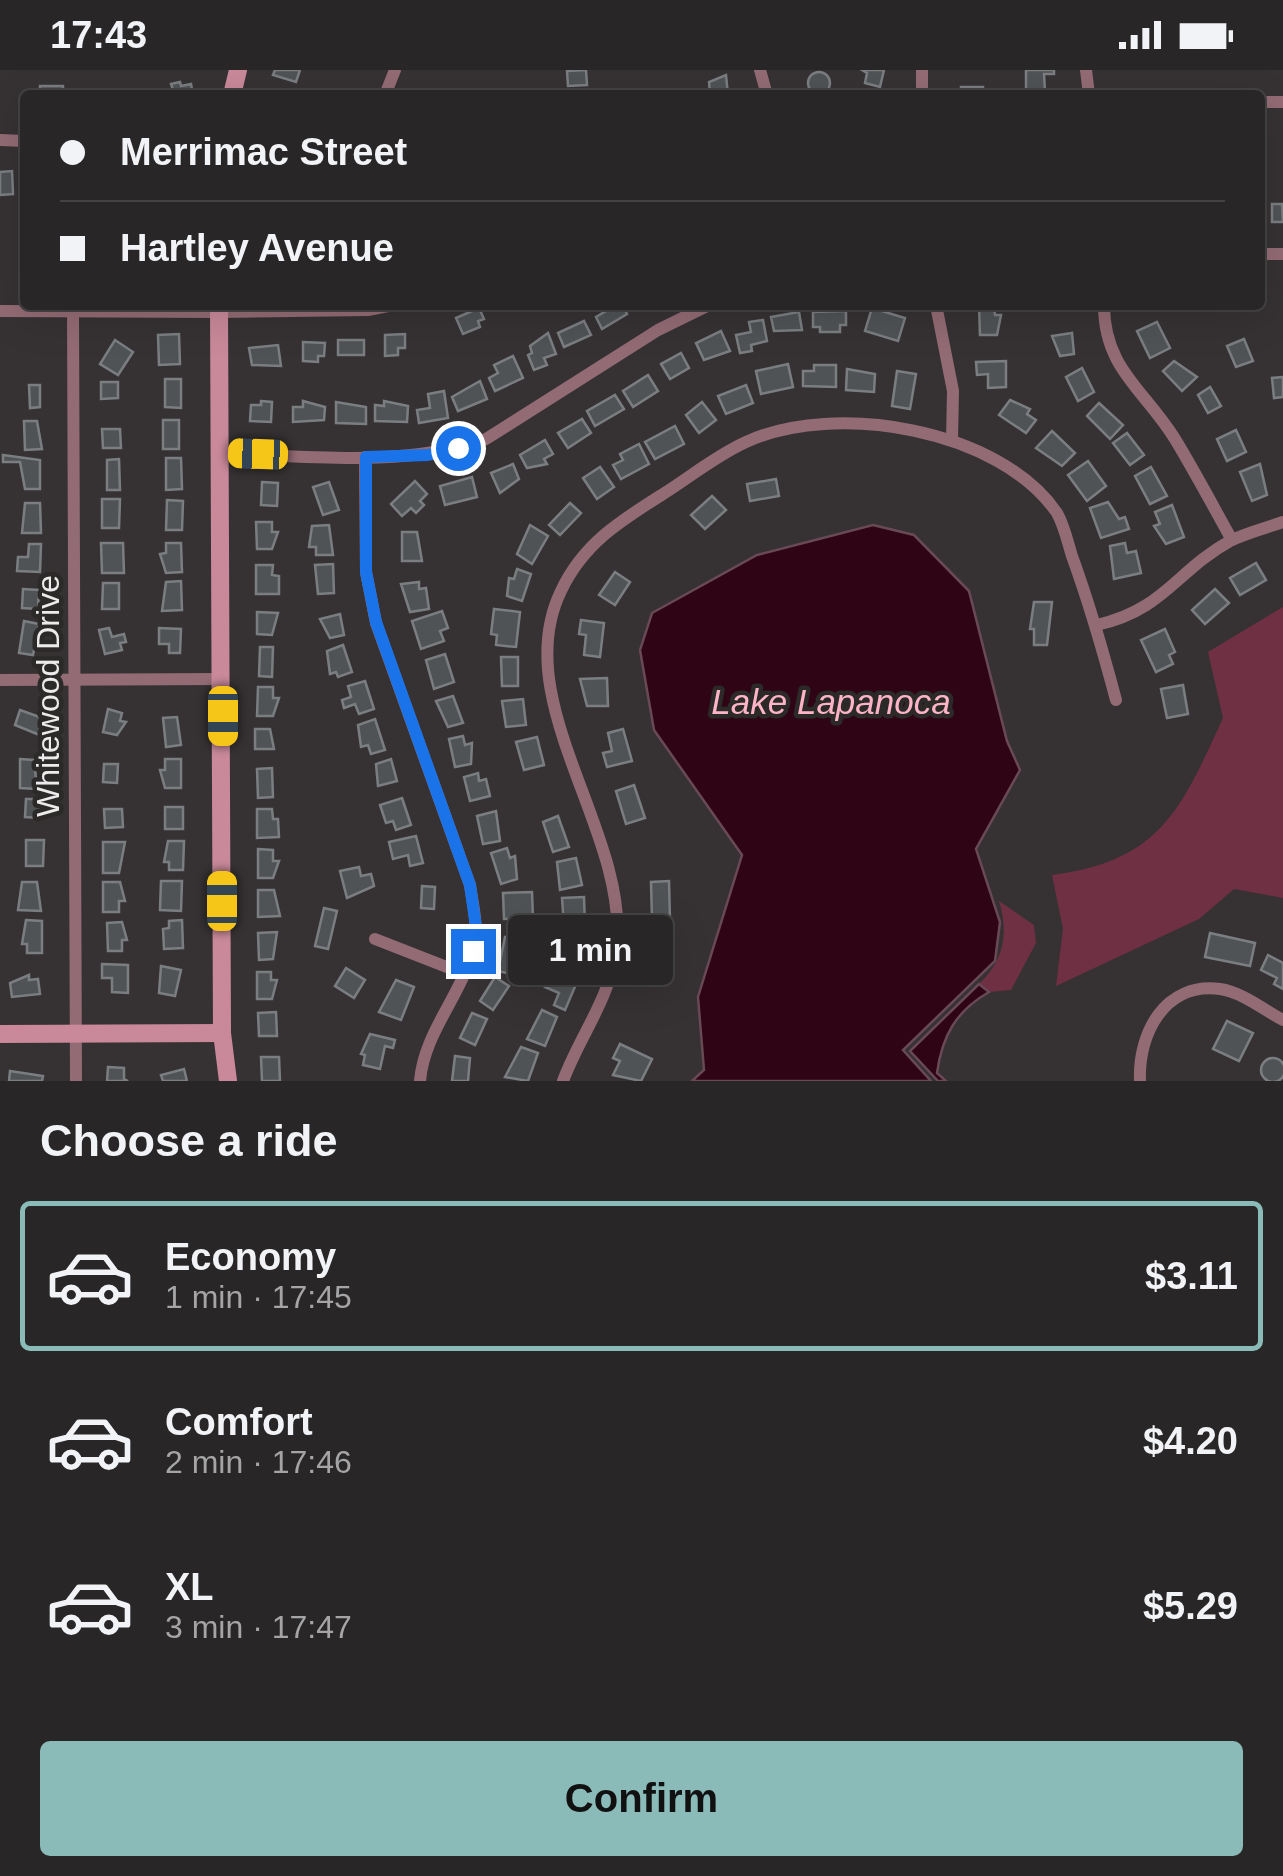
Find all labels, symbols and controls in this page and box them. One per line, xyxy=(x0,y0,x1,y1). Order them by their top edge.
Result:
text: 17:43 xyxy=(50,14,147,56)
text: Merrimac Street xyxy=(120,131,407,173)
text: Hartley Avenue xyxy=(120,227,394,269)
route start xyxy=(436,426,481,471)
car xyxy=(227,438,289,470)
street label: Whitewood Drive xyxy=(30,575,66,817)
water label: Lake Lapanoca xyxy=(711,682,951,721)
car xyxy=(208,686,238,746)
car xyxy=(207,871,237,931)
callout: 1 min xyxy=(508,916,673,986)
route end xyxy=(451,929,496,974)
text: 1 min xyxy=(549,932,632,968)
text: Choose a ride xyxy=(40,1115,338,1166)
icon: car xyxy=(45,1231,135,1321)
text: Economy xyxy=(165,1236,336,1278)
text: $3.11 xyxy=(1145,1255,1238,1297)
text: 1 min · 17:45 xyxy=(165,1279,352,1315)
icon: car xyxy=(45,1396,135,1486)
text: Comfort xyxy=(165,1401,313,1443)
text: $4.20 xyxy=(1143,1420,1238,1462)
text: 2 min · 17:46 xyxy=(165,1444,352,1480)
icon: car xyxy=(45,1561,135,1651)
text: XL xyxy=(165,1566,214,1608)
text: $5.29 xyxy=(1143,1585,1238,1627)
text: 3 min · 17:47 xyxy=(165,1609,352,1645)
button: Confirm xyxy=(40,1741,1243,1856)

